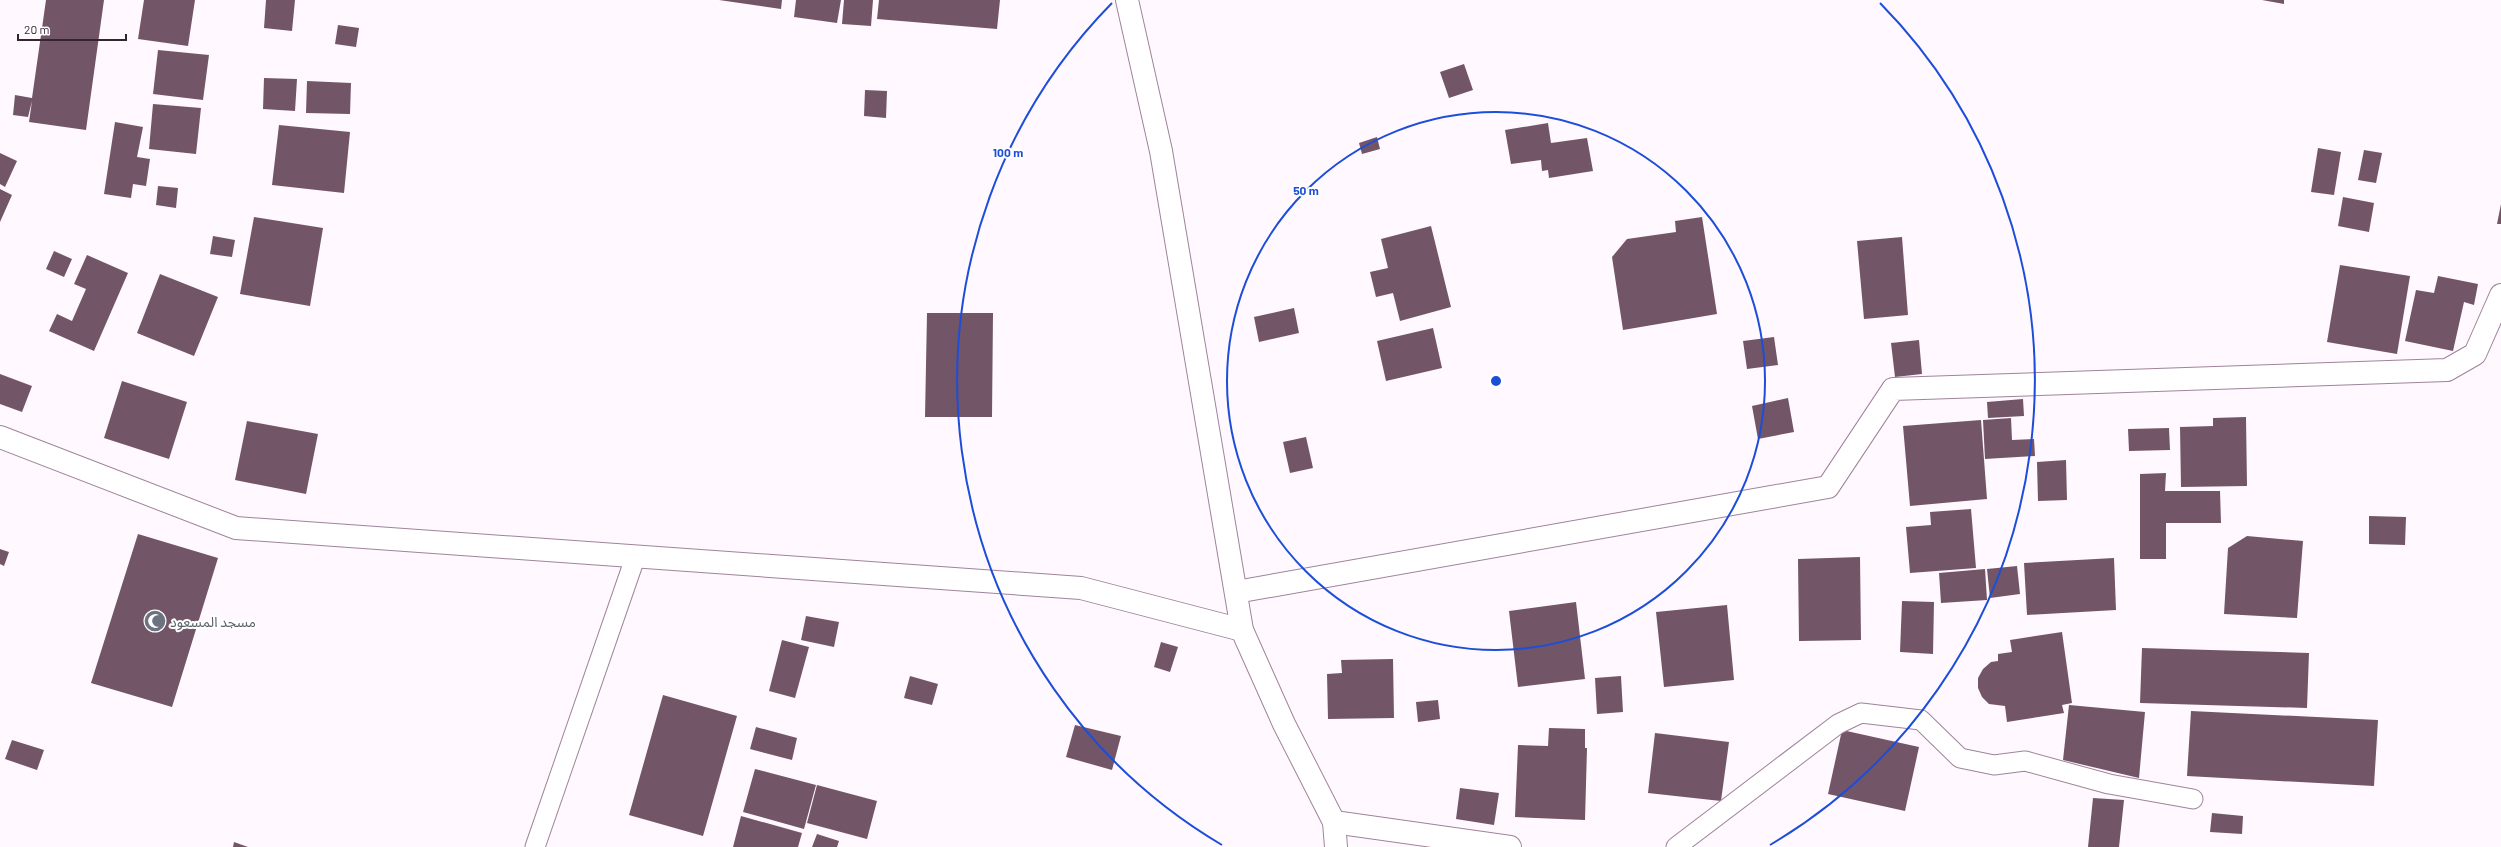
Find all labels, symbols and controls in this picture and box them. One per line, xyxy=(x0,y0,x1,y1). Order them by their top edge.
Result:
scale bar xyxy=(18,16,126,42)
text: 20 m xyxy=(24,22,50,36)
text: 100 m xyxy=(993,145,1023,159)
text: 50 m xyxy=(1293,183,1319,197)
centre of rings xyxy=(1489,374,1503,388)
mosque icon: مسجد المسعود xyxy=(142,608,168,634)
place label: مسجد المسعود xyxy=(170,613,256,631)

